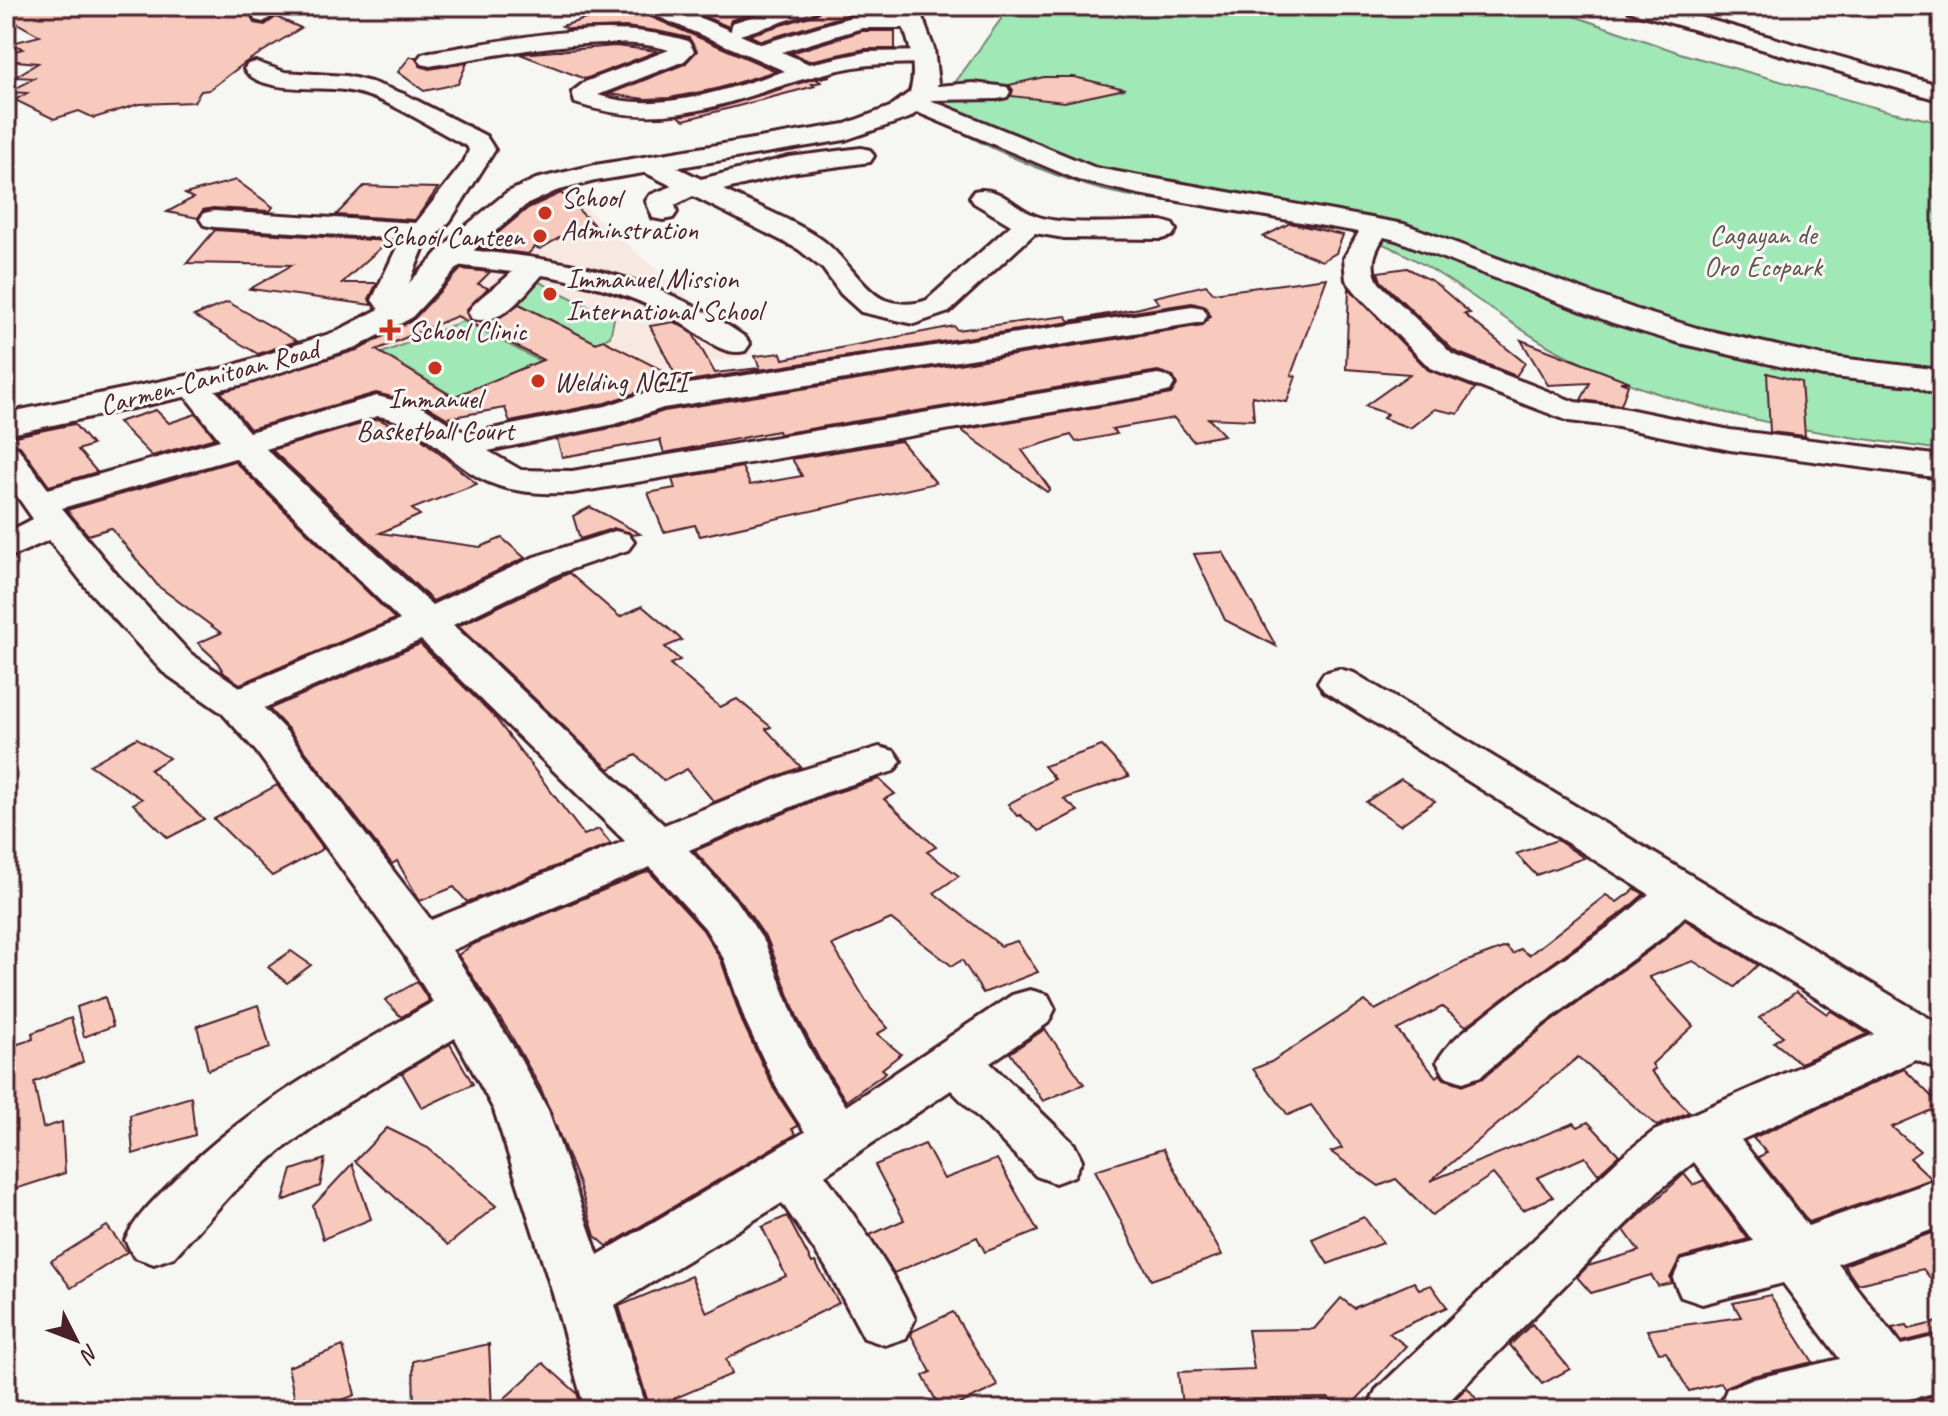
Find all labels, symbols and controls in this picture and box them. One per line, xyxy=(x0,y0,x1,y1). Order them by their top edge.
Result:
place label: School Adminstration xyxy=(561,180,699,247)
marker: School Adminstration xyxy=(536,204,554,222)
park label: Cagayan de Oro Ecopark xyxy=(1704,217,1824,284)
place label: School Canteen xyxy=(380,219,525,254)
marker: School Canteen xyxy=(531,227,549,245)
place label: Immanuel Mission International School xyxy=(566,261,767,328)
marker: Immanuel Mission International School xyxy=(541,285,559,303)
place label: School Clinic xyxy=(408,313,528,348)
marker: School Clinic xyxy=(379,319,401,341)
street label: Carmen-Canitoan Road xyxy=(96,330,326,423)
marker: Immanuel Basketball Court xyxy=(426,359,444,377)
place label: Welding NCII xyxy=(554,364,693,399)
marker: Welding NCII xyxy=(529,372,547,390)
place label: Immanuel Basketball Court xyxy=(356,381,517,448)
north arrow xyxy=(36,1300,116,1380)
text: N xyxy=(73,1338,105,1370)

